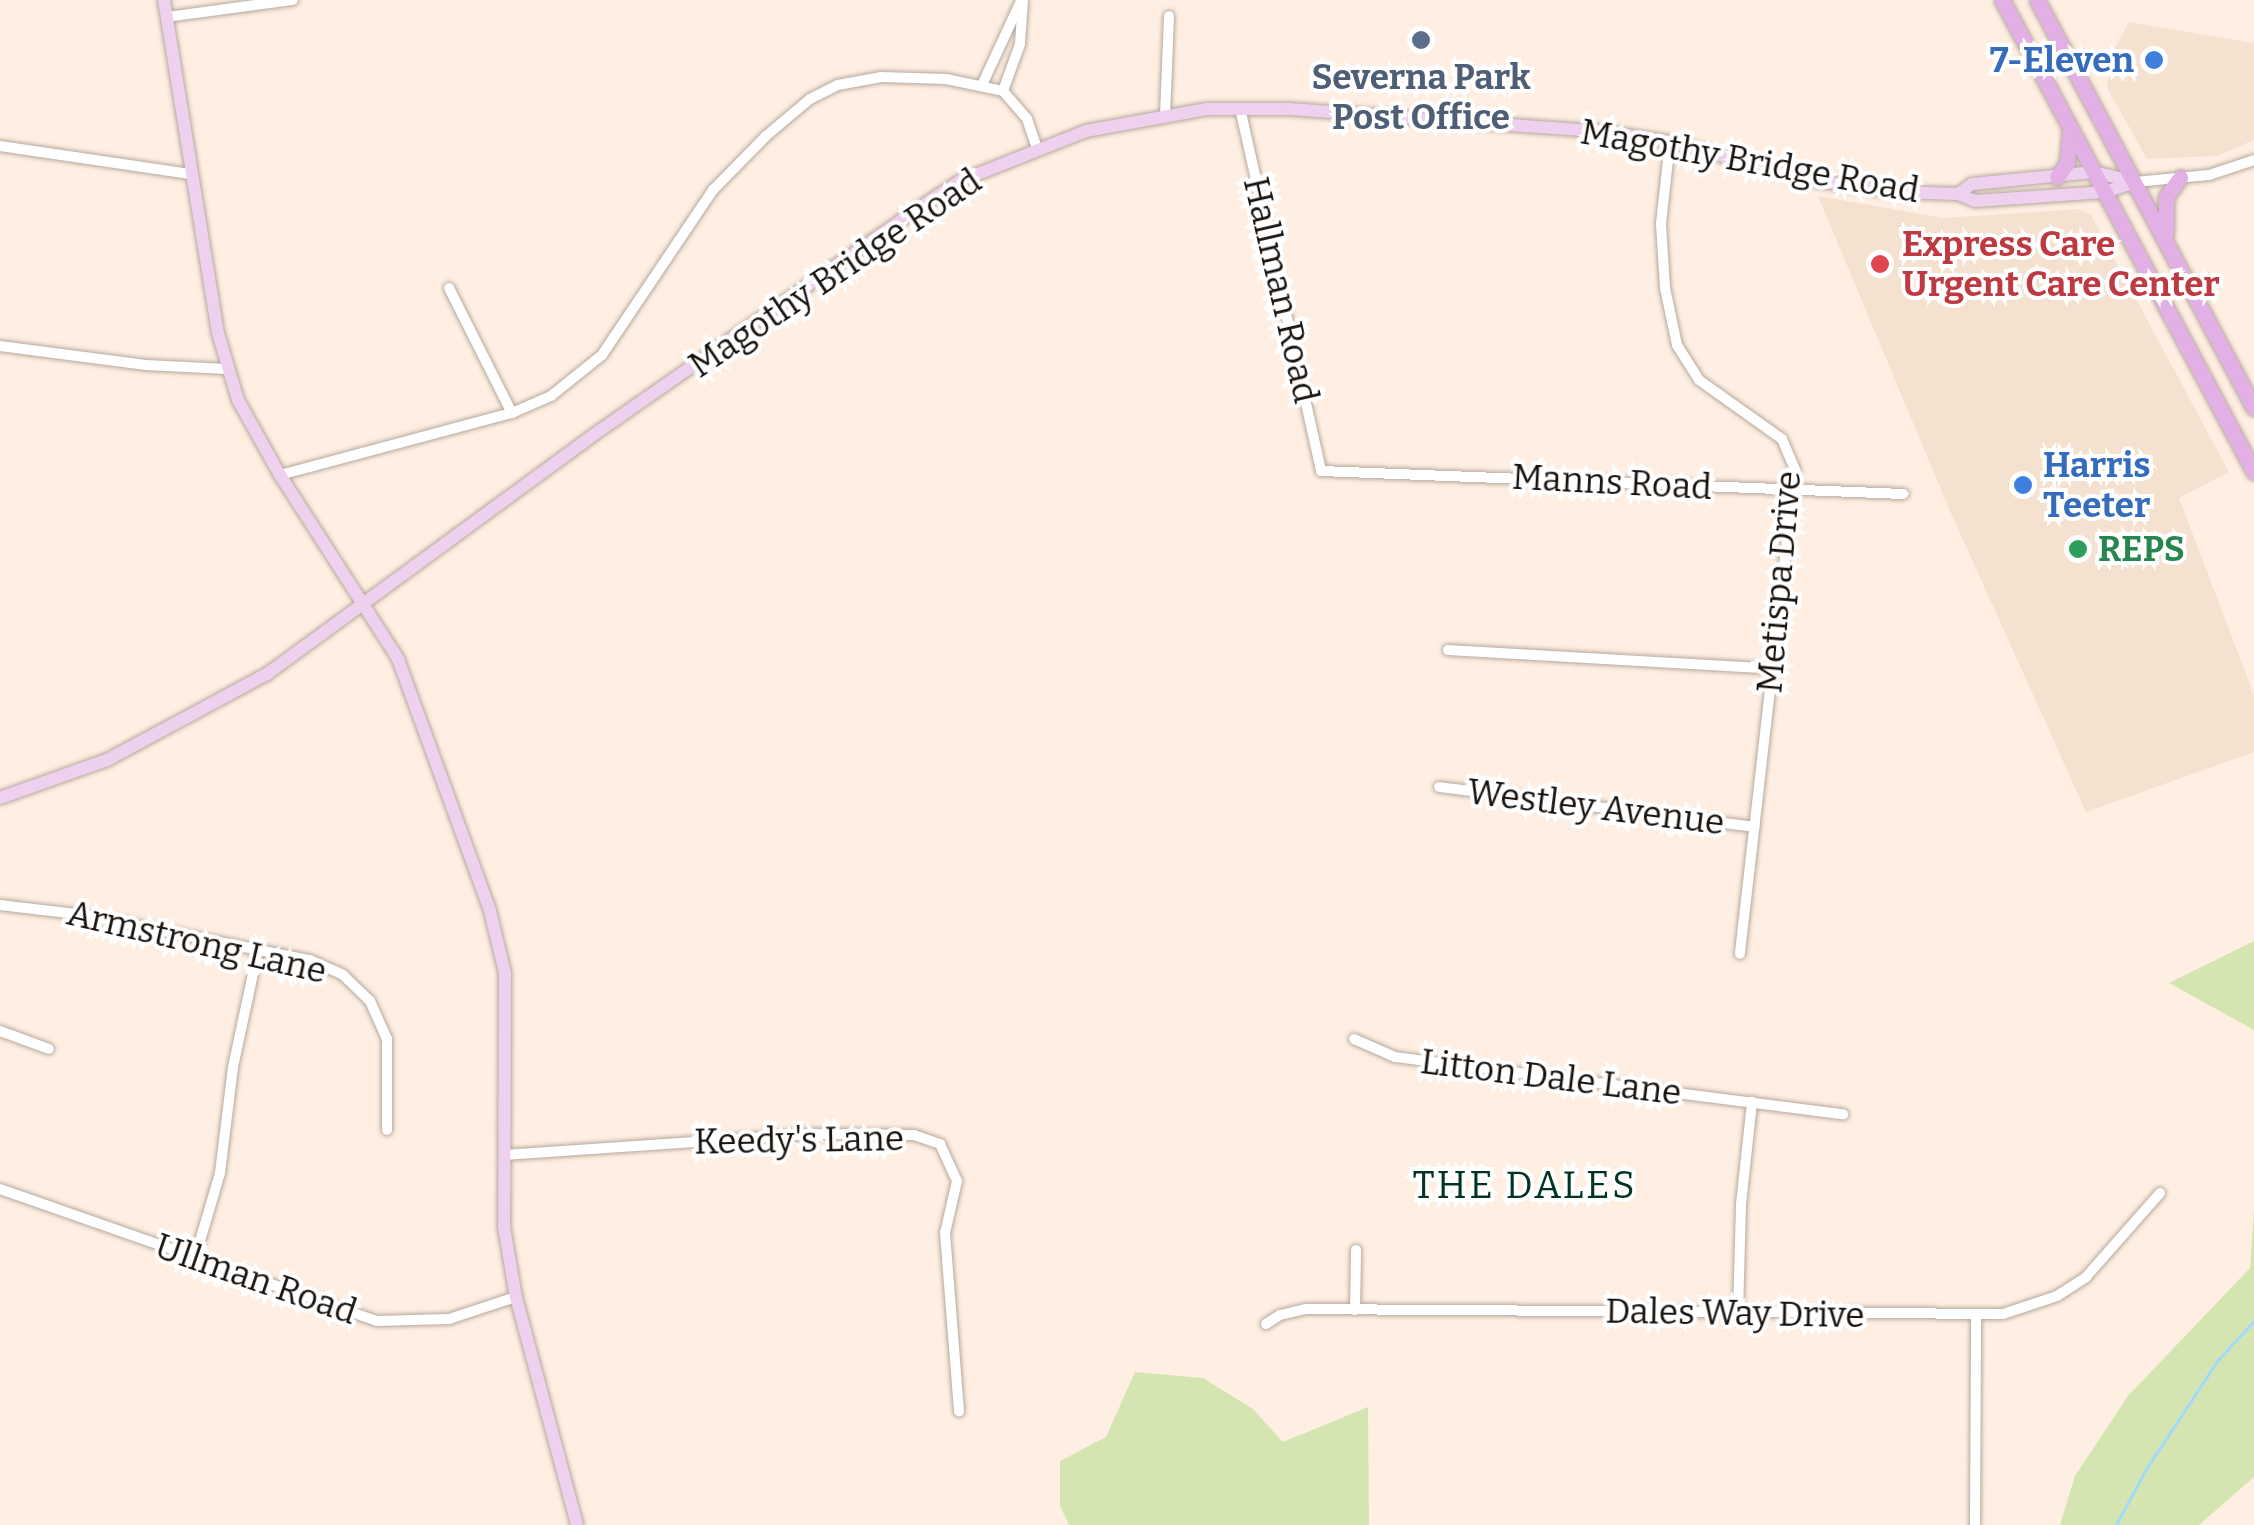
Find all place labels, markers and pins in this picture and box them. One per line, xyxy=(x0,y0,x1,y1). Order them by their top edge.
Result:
marker: Severna Park Post Office xyxy=(1410,29,1432,51)
place label: 7-Eleven xyxy=(1990,39,2134,81)
marker: 7-Eleven xyxy=(2143,49,2165,71)
place label: Severna Park Post Office xyxy=(1312,56,1530,138)
place label: Express Care Urgent Care Center xyxy=(1902,223,2220,305)
marker: Express Care Urgent Care Center xyxy=(1867,251,1893,277)
place label: Harris Teeter xyxy=(2043,444,2151,526)
marker: Harris Teeter xyxy=(2012,474,2034,496)
place label: REPS xyxy=(2098,528,2185,570)
marker: REPS xyxy=(2067,538,2089,560)

